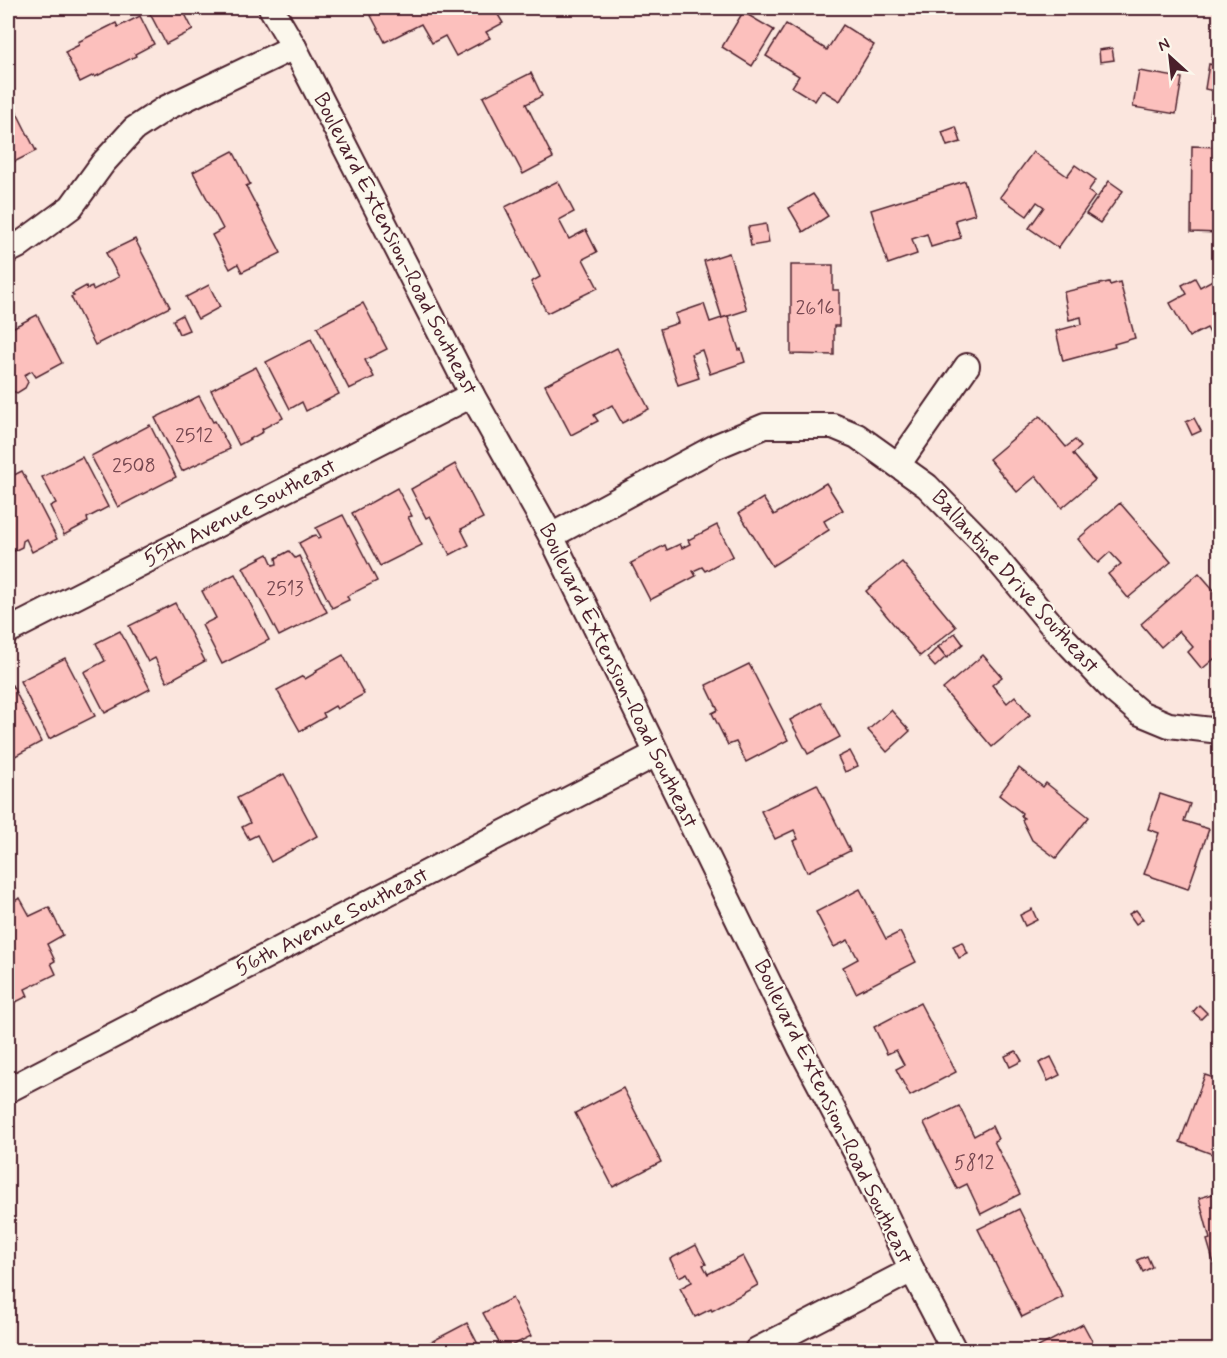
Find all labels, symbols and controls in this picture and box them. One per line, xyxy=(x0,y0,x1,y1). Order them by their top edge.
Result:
north arrow xyxy=(1140,27,1200,87)
text: N xyxy=(1154,33,1173,57)
street label: Boulevard Extension-Road Southeast xyxy=(306,88,484,400)
house number: 2616 xyxy=(796,295,834,322)
house number: 2512 xyxy=(175,423,213,450)
street label: 55th Avenue Southeast xyxy=(139,452,341,574)
house number: 2508 xyxy=(112,453,156,480)
street label: Ballantine Drive Southeast xyxy=(925,484,1105,680)
street label: Boulevard Extension-Road Southeast xyxy=(532,519,704,833)
house number: 2513 xyxy=(266,576,304,603)
street label: 56th Avenue Southeast xyxy=(231,861,433,983)
street label: Boulevard Extension-Road Southeast xyxy=(747,955,919,1269)
house number: 5812 xyxy=(954,1150,994,1177)

